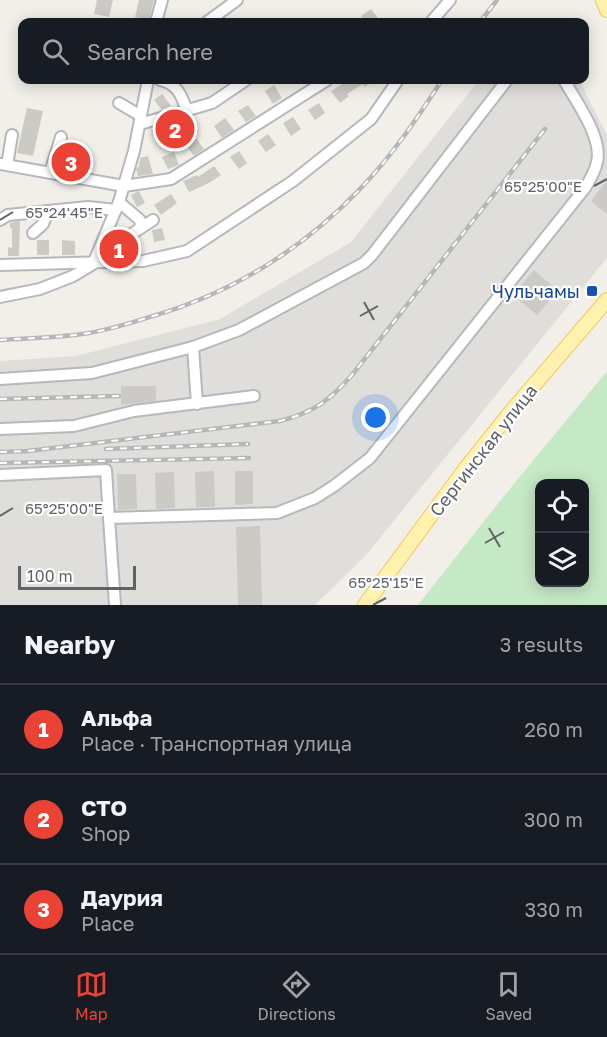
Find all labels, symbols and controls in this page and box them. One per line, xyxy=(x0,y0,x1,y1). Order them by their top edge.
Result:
search box xyxy=(18,18,589,84)
icon: search xyxy=(39,35,72,68)
text: Search here xyxy=(87,38,213,65)
pin: 2 xyxy=(156,106,195,152)
pin: 3 xyxy=(52,140,90,184)
text: 65°25'00"E xyxy=(504,177,582,195)
text: 65°24'45"E xyxy=(25,203,103,221)
pin: 1 xyxy=(100,226,138,272)
place label: Чульчамы xyxy=(492,280,580,302)
marker: Чульчамы xyxy=(585,284,599,298)
street label: Сергинская улица xyxy=(425,380,541,520)
your location xyxy=(361,403,390,432)
map controls xyxy=(535,479,589,587)
button: locate xyxy=(535,479,589,533)
text: 65°25'00"E xyxy=(25,499,103,517)
button: layers xyxy=(535,533,589,587)
scale bar xyxy=(18,563,136,590)
text: 100 m xyxy=(27,566,73,586)
text: 65°25'15"E xyxy=(348,573,424,591)
text: Nearby xyxy=(24,629,115,660)
text: 3 results xyxy=(500,632,583,656)
text: Альфа xyxy=(81,704,152,731)
text: 1 xyxy=(38,717,49,741)
text: 260 m xyxy=(524,717,583,741)
text: Place · Транспортная улица xyxy=(81,731,352,755)
text: СТО xyxy=(81,794,127,821)
text: 2 xyxy=(37,807,50,831)
text: 300 m xyxy=(524,807,583,831)
text: Shop xyxy=(81,821,130,845)
text: Даурия xyxy=(81,884,163,911)
text: 3 xyxy=(37,897,50,921)
text: 330 m xyxy=(525,897,583,921)
text: Place xyxy=(81,911,134,935)
tab: Map xyxy=(75,968,108,1024)
tab: Directions xyxy=(258,968,336,1024)
tab: Saved xyxy=(485,968,532,1024)

